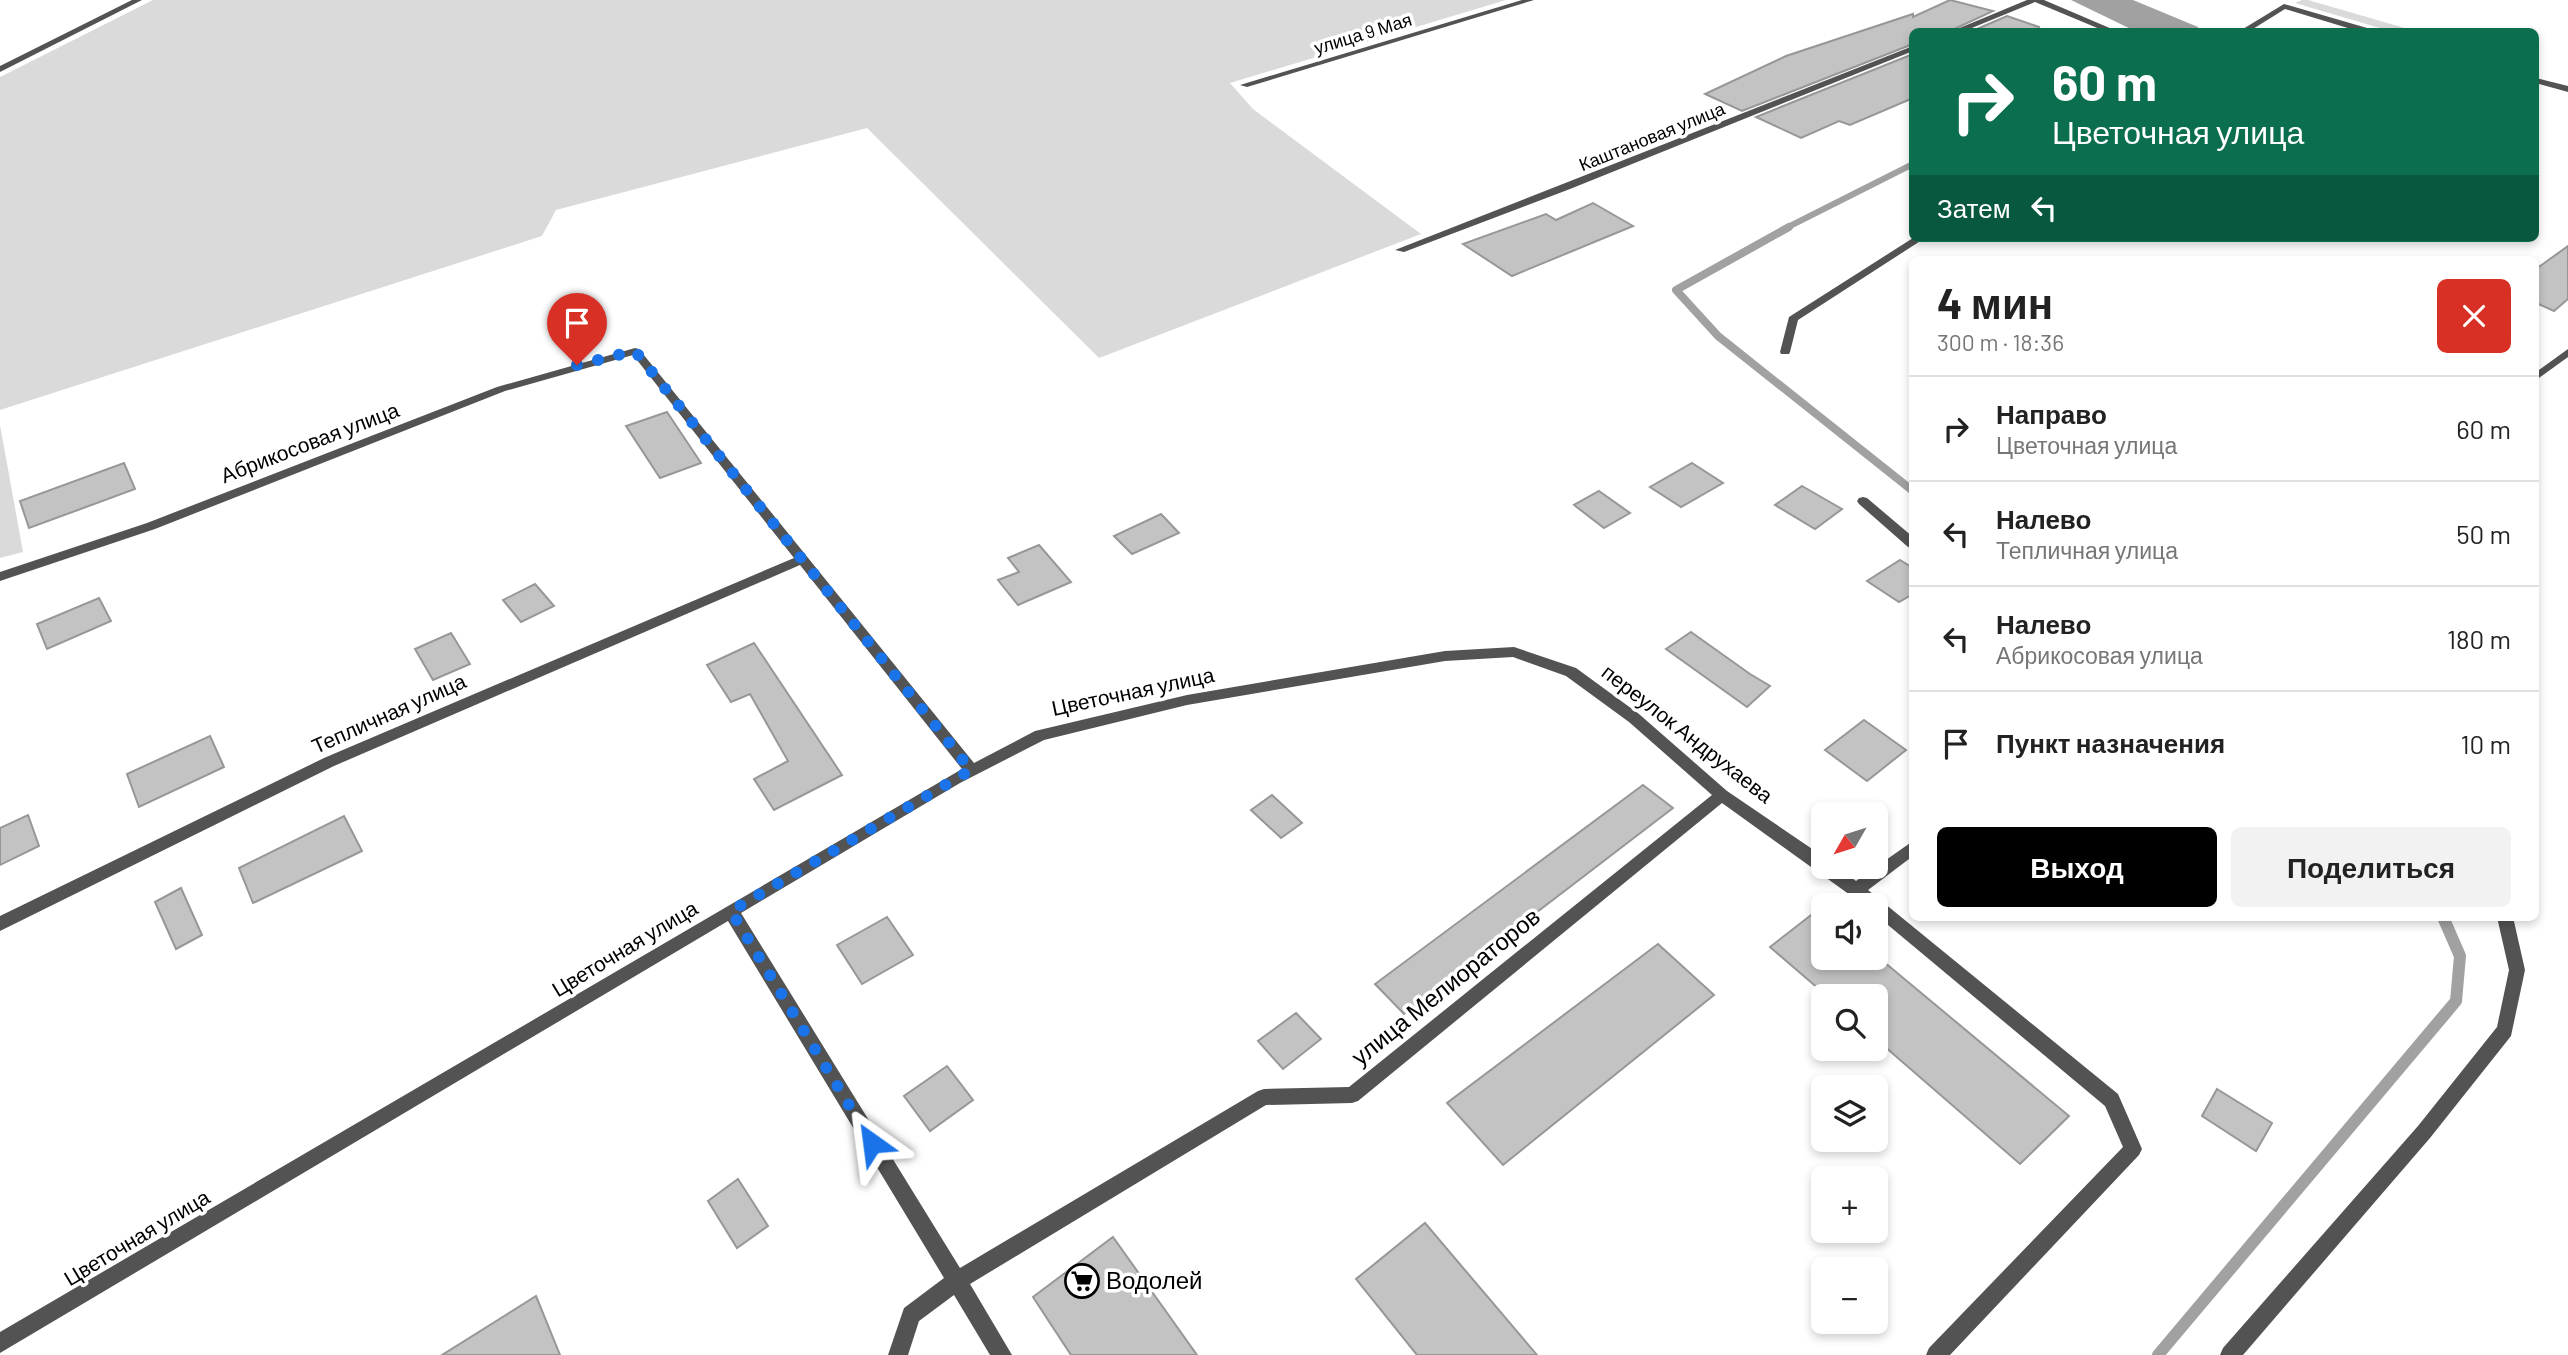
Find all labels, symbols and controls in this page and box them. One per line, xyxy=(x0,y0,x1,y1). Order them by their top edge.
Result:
street label: улица 9 Мая xyxy=(1311,8,1414,58)
text: 60 m xyxy=(2052,52,2157,111)
icon: right xyxy=(1937,56,2028,147)
street label: Каштановая улица xyxy=(1576,96,1729,175)
text: Цветочная улица xyxy=(2052,112,2304,150)
icon: left xyxy=(2025,189,2063,227)
text: Затем xyxy=(1937,192,2011,223)
text: 4 мин xyxy=(1937,277,2053,327)
button: close xyxy=(2437,279,2511,353)
pin xyxy=(547,293,607,365)
icon: arrive xyxy=(558,304,596,342)
text: 300 m · 18:36 xyxy=(1937,328,2064,356)
street label: Абрикосовая улица xyxy=(217,396,402,487)
text: Направо xyxy=(1996,398,2107,429)
icon: right xyxy=(1937,410,1975,448)
text: 60 m xyxy=(2456,413,2511,444)
text: Цветочная улица xyxy=(1996,431,2177,459)
text: Налево xyxy=(1996,503,2091,534)
icon: left xyxy=(1937,515,1975,553)
text: 50 m xyxy=(2456,518,2511,549)
text: Тепличная улица xyxy=(1996,536,2178,564)
text: Налево xyxy=(1996,608,2091,639)
icon: left xyxy=(1937,620,1975,658)
text: 180 m xyxy=(2447,623,2511,654)
text: Абрикосовая улица xyxy=(1996,641,2203,669)
street label: переулок Андрухаева xyxy=(1598,658,1779,807)
street label: Цветочная улица xyxy=(1049,661,1217,720)
street label: Тепличная улица xyxy=(307,667,470,758)
icon: arrive xyxy=(1937,725,1975,763)
text: Пункт назначения xyxy=(1996,727,2225,758)
text: 10 m xyxy=(2461,728,2511,759)
north arrow xyxy=(1811,802,1888,878)
map controls xyxy=(1811,802,1888,1334)
button: Выход xyxy=(1937,827,2217,907)
button: Поделиться xyxy=(2231,827,2511,907)
button: sound xyxy=(1811,893,1888,970)
street label: Цветочная улица xyxy=(547,894,702,1001)
street label: улица Мелиораторов xyxy=(1345,901,1545,1071)
button: search xyxy=(1811,984,1888,1061)
button: layers xyxy=(1811,1075,1888,1152)
position arrow xyxy=(835,1106,909,1180)
button: + xyxy=(1811,1166,1888,1243)
street label: Цветочная улица xyxy=(59,1183,214,1290)
button: − xyxy=(1811,1257,1888,1334)
supermarket icon: Водолей xyxy=(1063,1262,1101,1300)
place label: Водолей xyxy=(1106,1265,1202,1294)

